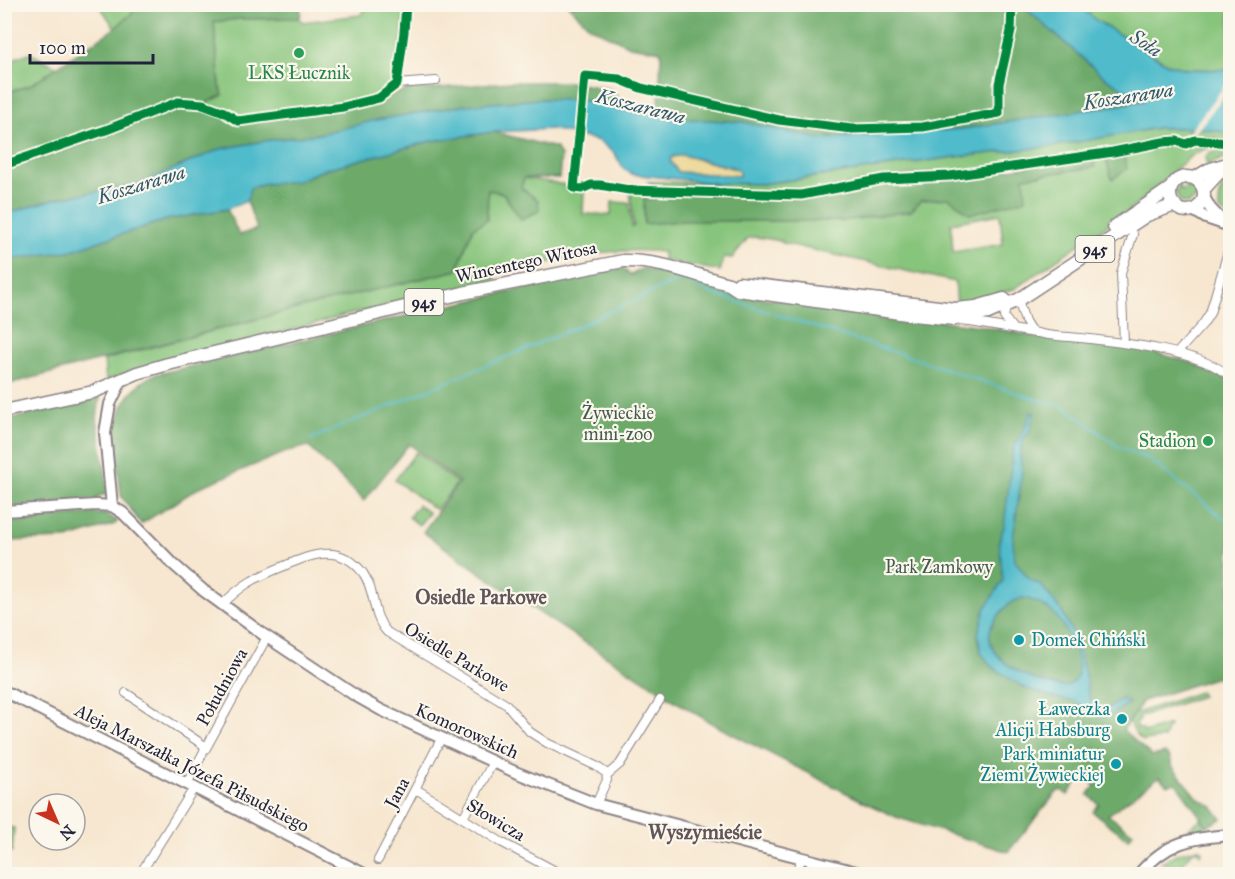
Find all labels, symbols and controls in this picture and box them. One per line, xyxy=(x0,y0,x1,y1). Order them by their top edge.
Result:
water label: Soła xyxy=(1125,23,1167,62)
scale bar xyxy=(30,27,153,65)
text: 100 m xyxy=(39,37,86,59)
marker: LKS Łucznik xyxy=(292,46,306,60)
place label: LKS Łucznik xyxy=(248,62,351,84)
water label: Koszarawa xyxy=(1080,77,1175,115)
water label: Koszarawa xyxy=(593,83,688,129)
water label: Koszarawa xyxy=(93,159,188,209)
street label: Wincentego Witosa xyxy=(453,236,599,289)
road number: 945 xyxy=(1076,236,1114,262)
road number: 945 xyxy=(404,289,444,315)
park label: Żywieckie mini-zoo xyxy=(582,401,654,445)
place label: Stadion xyxy=(1139,430,1196,452)
marker: Stadion xyxy=(1201,434,1215,448)
park label: Park Zamkowy xyxy=(885,556,994,578)
district label: Osiedle Parkowe xyxy=(415,585,547,609)
street label: Osiedle Parkowe xyxy=(401,617,513,697)
place label: Domek Chiński xyxy=(1031,629,1146,651)
marker: Domek Chiński xyxy=(1012,633,1026,647)
street label: Południowa xyxy=(192,644,253,730)
street label: Komorowskich xyxy=(412,698,522,764)
place label: Ławeczka Alicji Habsburg xyxy=(994,698,1111,742)
street label: Aleja Marszałka Józefa Piłsudskiego xyxy=(70,699,313,838)
marker: Ławeczka Alicji Habsburg xyxy=(1115,712,1129,726)
place label: Park miniatur Ziemi Żywieckiej xyxy=(980,743,1104,786)
marker: Park miniatur Ziemi Żywieckiej xyxy=(1109,757,1123,771)
street label: Jana xyxy=(379,773,415,814)
north arrow xyxy=(27,792,87,852)
street label: Słowicza xyxy=(463,794,530,846)
district label: Wyszymieście xyxy=(648,820,763,845)
text: N xyxy=(55,821,79,844)

